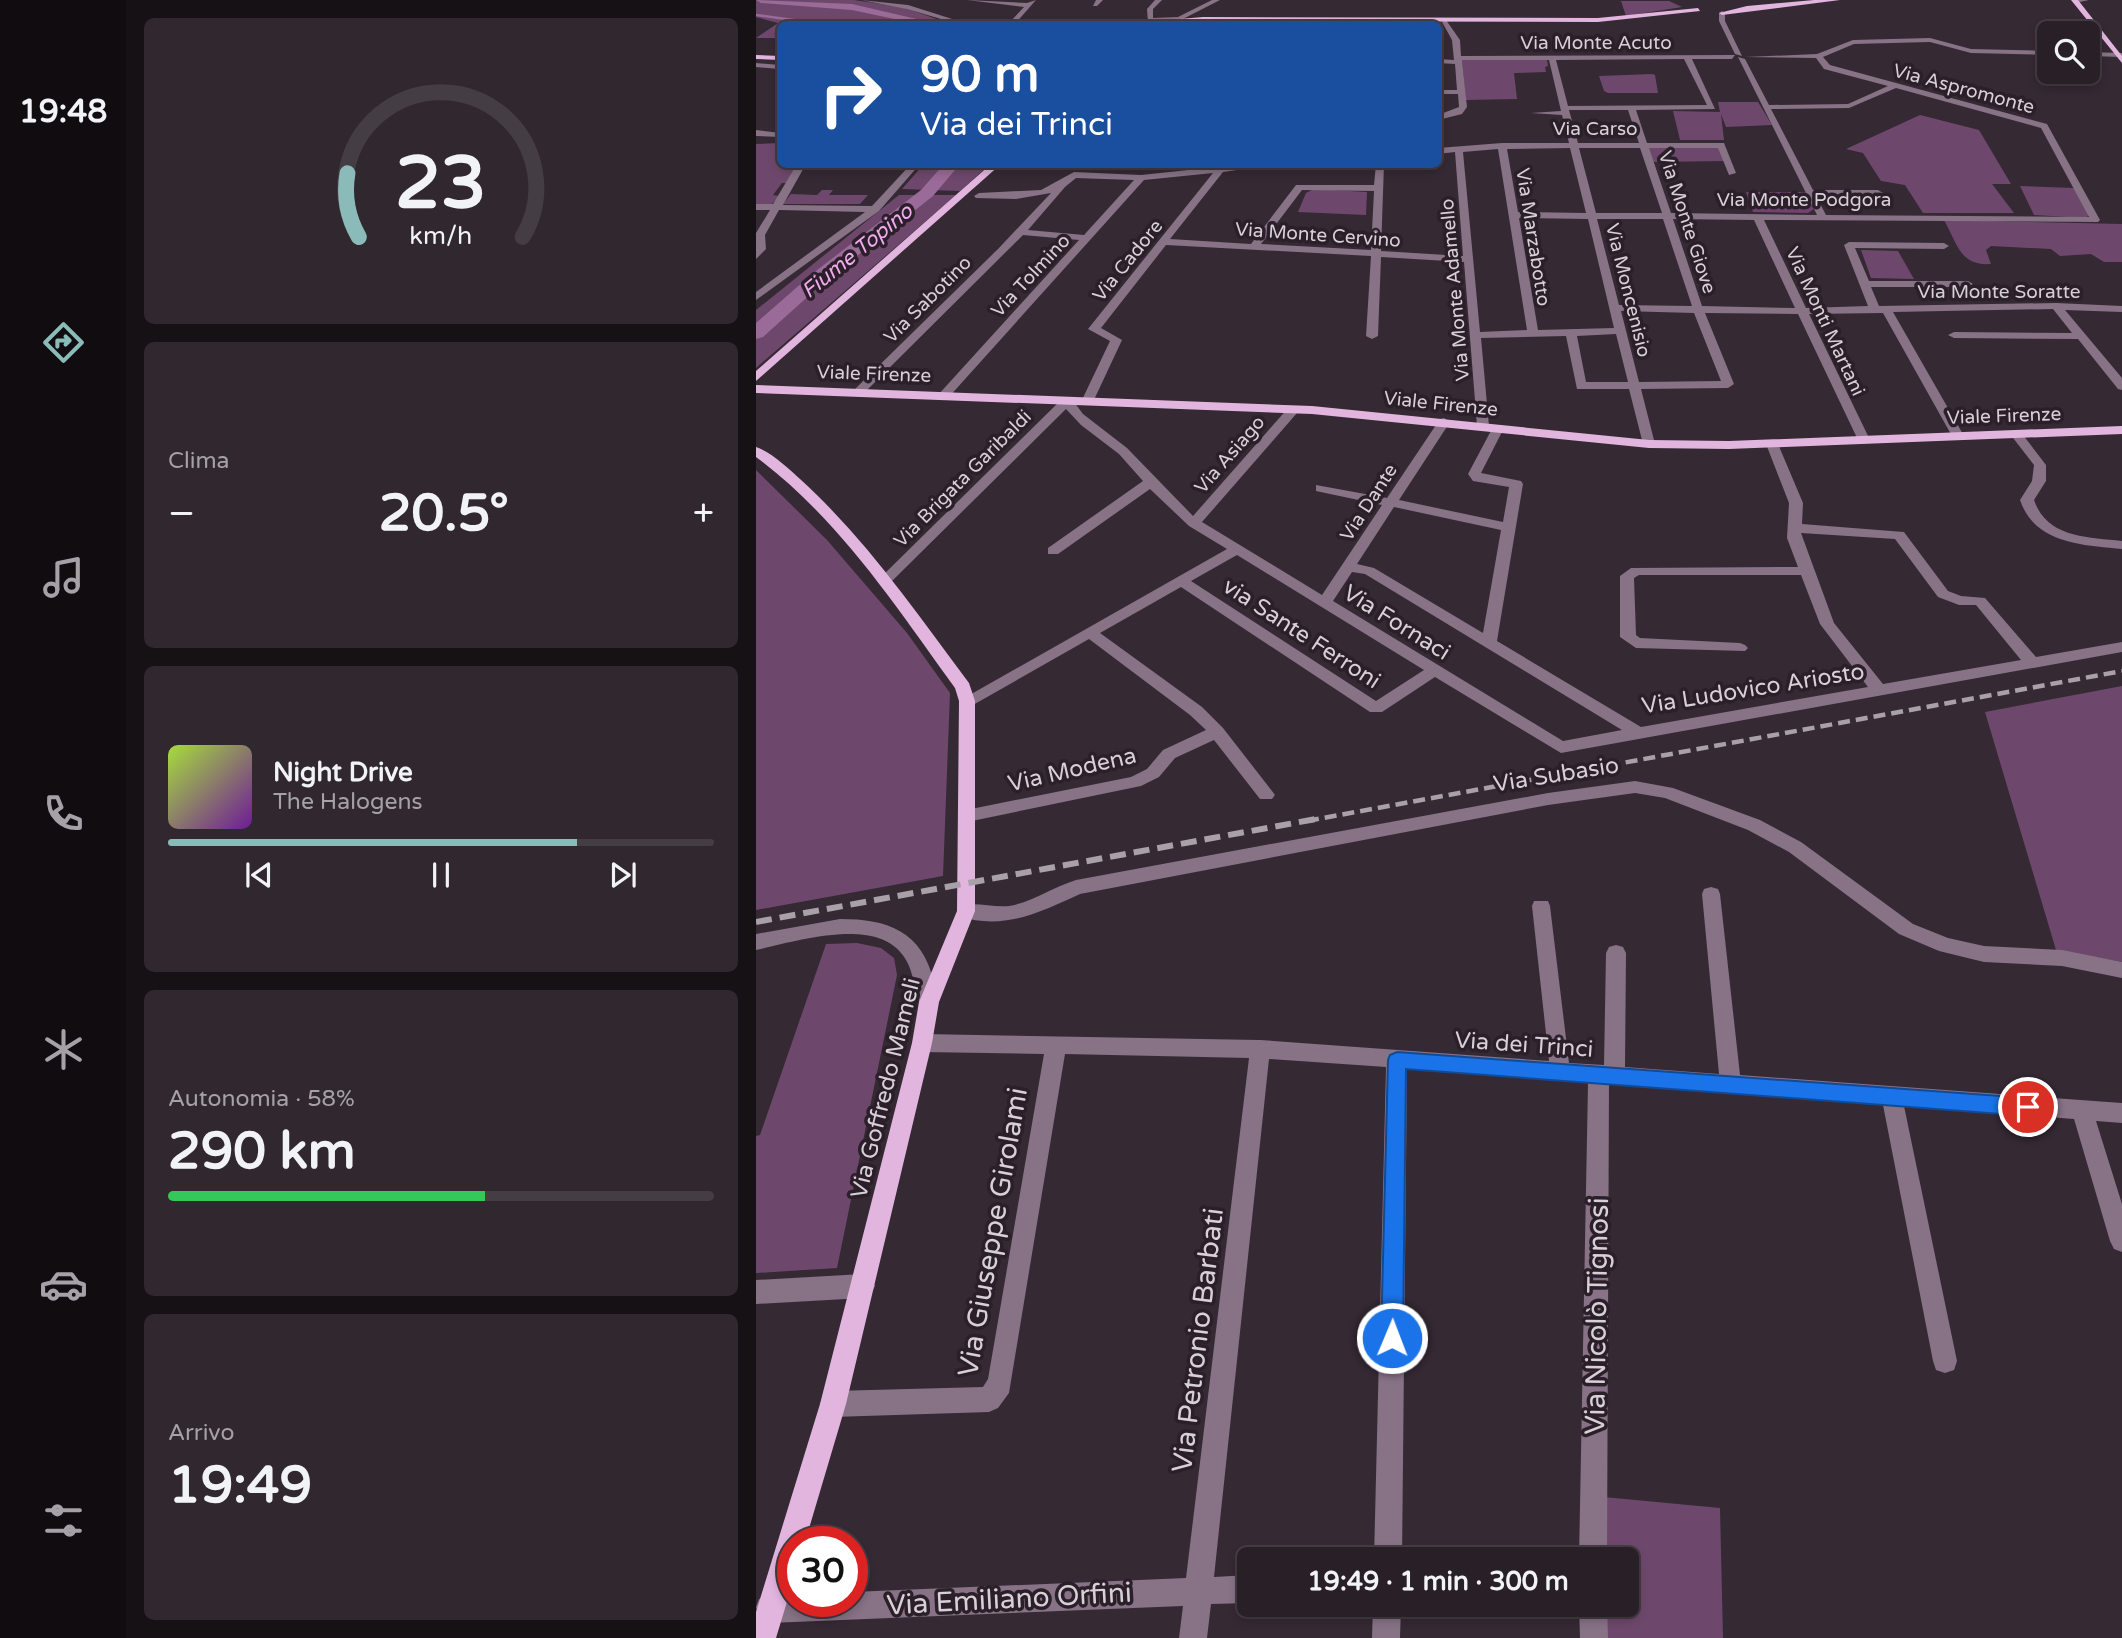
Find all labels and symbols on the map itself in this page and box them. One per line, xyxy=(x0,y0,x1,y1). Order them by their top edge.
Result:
street label: Via Monte Acuto xyxy=(1520,32,1672,54)
street label: Via Aspromonte xyxy=(1891,60,2037,118)
street label: Via Carso xyxy=(1552,118,1638,140)
street label: Via Monte Giove xyxy=(1654,148,1720,296)
street label: Via Marzabotto xyxy=(1511,167,1555,308)
street label: Via Monte Podgora xyxy=(1717,189,1891,211)
water label: Fiume Topino xyxy=(797,198,919,304)
street label: Via Monte Adamello xyxy=(1436,198,1474,382)
street label: Via Cadore xyxy=(1088,215,1167,306)
street label: Via Monte Cervino xyxy=(1234,218,1402,252)
street label: Via Moncenisio xyxy=(1601,221,1655,359)
street label: Via Tolmino xyxy=(987,230,1075,322)
street label: Via Monti Martani xyxy=(1781,243,1869,399)
street label: Via Sabotino xyxy=(880,252,976,348)
street label: Via Monte Soratte xyxy=(1917,281,2081,303)
street label: Viale Firenze xyxy=(816,361,932,387)
street label: Viale Firenze xyxy=(1383,387,1499,421)
street label: Viale Firenze xyxy=(1946,403,2062,429)
street label: Via Brigata Garibaldi xyxy=(890,406,1036,552)
street label: Via Asiago xyxy=(1190,411,1269,498)
street label: Via Dante xyxy=(1336,460,1402,545)
street label: via Sante Ferroni xyxy=(1217,572,1386,695)
street label: Via Fornaci xyxy=(1338,579,1455,667)
street label: Via Ludovico Ariosto xyxy=(1640,658,1867,720)
street label: Via Modena xyxy=(1005,742,1139,798)
street label: Via Subasio xyxy=(1491,751,1621,799)
street label: Via Goffredo Mameli xyxy=(845,975,927,1201)
street label: Via dei Trinci xyxy=(1454,1026,1594,1064)
pin xyxy=(1998,1077,2058,1137)
street label: Via Giuseppe Girolami xyxy=(951,1085,1035,1379)
street label: Via Nicolò Tignosi xyxy=(1578,1197,1616,1435)
street label: Via Petronio Barbati xyxy=(1165,1206,1231,1474)
position arrow xyxy=(1355,1301,1429,1375)
speed limit sign: 30 xyxy=(777,1526,868,1617)
street label: Via Emiliano Orfini xyxy=(886,1576,1133,1622)

